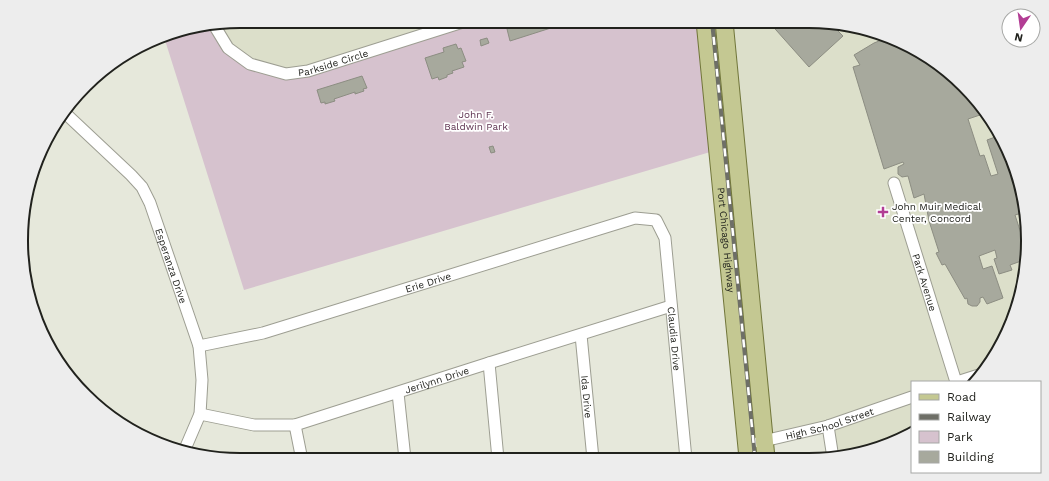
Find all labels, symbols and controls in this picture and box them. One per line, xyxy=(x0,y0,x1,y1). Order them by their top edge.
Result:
north arrow xyxy=(1001,8,1041,48)
text: N xyxy=(1013,30,1024,45)
street label: Parkside Circle xyxy=(297,47,370,78)
park label: John F. Baldwin Park xyxy=(444,109,508,132)
street label: Port Chicago Highway xyxy=(715,187,737,294)
place label: John Muir Medical Center, Concord xyxy=(892,201,981,224)
marker: John Muir Medical Center, Concord xyxy=(877,206,889,218)
street label: Esperanza Drive xyxy=(153,227,189,305)
street label: Park Avenue xyxy=(910,252,939,313)
street label: Erie Drive xyxy=(404,270,453,295)
street label: Claudia Drive xyxy=(666,306,683,372)
street label: Jerilynn Drive xyxy=(403,365,471,396)
street label: Ida Drive xyxy=(579,375,594,419)
legend xyxy=(911,381,1041,473)
text: Road xyxy=(947,390,976,404)
street label: High School Street xyxy=(784,405,876,442)
text: Railway xyxy=(947,410,992,424)
text: Park xyxy=(947,430,973,444)
text: Building xyxy=(947,450,994,464)

